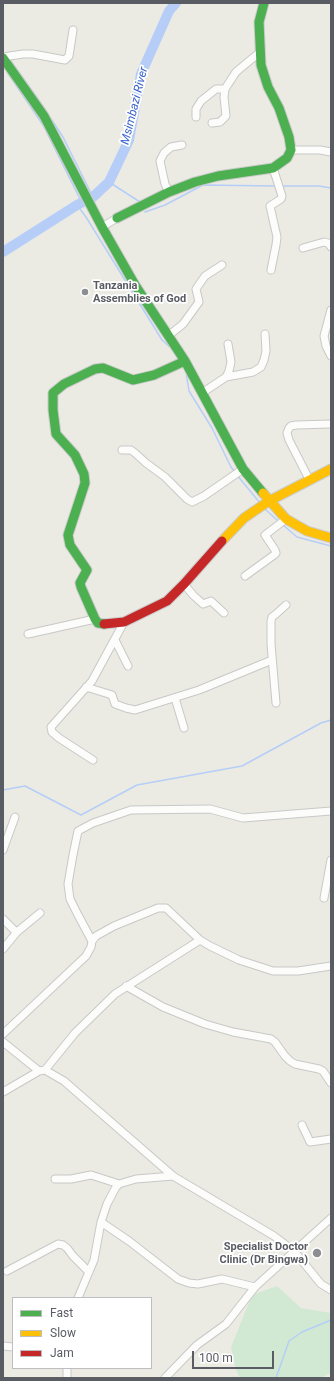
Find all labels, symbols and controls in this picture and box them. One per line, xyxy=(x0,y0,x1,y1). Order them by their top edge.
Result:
water label: Msimbazi River xyxy=(118,66,152,146)
place label: Tanzania Assemblies of God xyxy=(93,279,186,305)
marker: Tanzania Assemblies of God xyxy=(80,287,90,297)
place label: Specialist Doctor Clinic (Dr Bingwa) xyxy=(219,1240,308,1266)
marker: Specialist Doctor Clinic (Dr Bingwa) xyxy=(311,1247,323,1259)
legend xyxy=(12,1297,152,1369)
text: Fast xyxy=(50,1306,73,1320)
text: Slow xyxy=(50,1326,76,1340)
scale bar xyxy=(194,1343,276,1369)
text: Jam xyxy=(50,1346,74,1360)
text: 100 m xyxy=(199,1351,233,1365)

